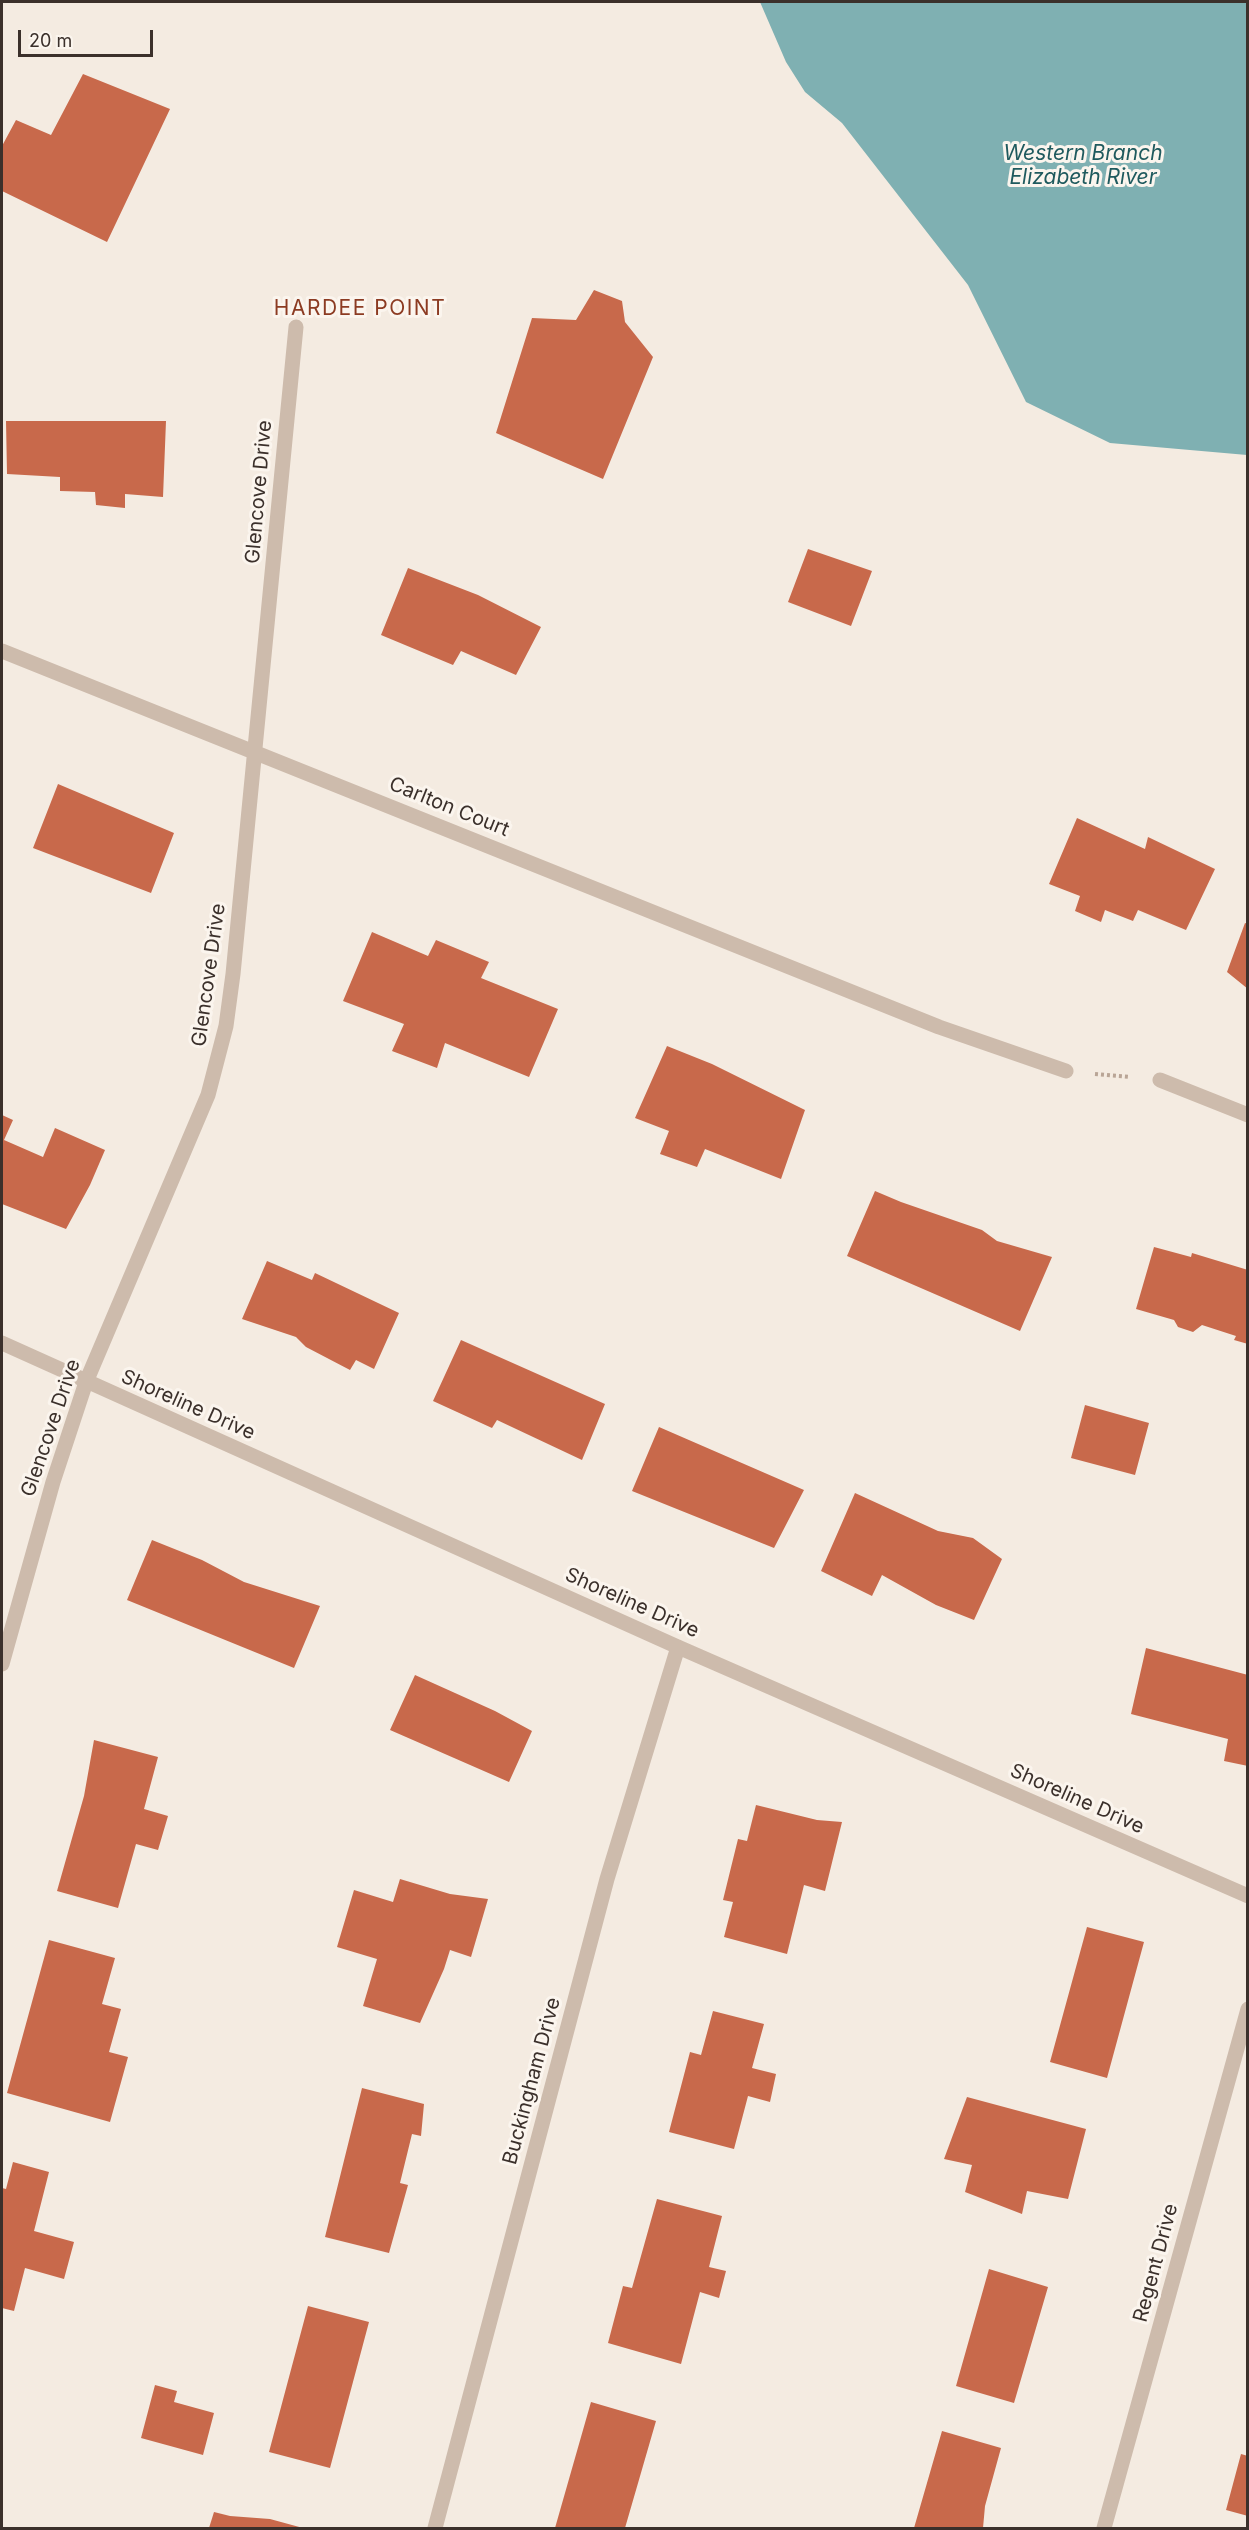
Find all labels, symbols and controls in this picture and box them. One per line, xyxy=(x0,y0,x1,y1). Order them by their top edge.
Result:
scale bar xyxy=(21,18,156,56)
text: 20 m xyxy=(29,30,72,51)
water label: Western Branch Elizabeth River xyxy=(1003,141,1163,191)
district label: HARDEE POINT xyxy=(274,296,446,322)
street label: Glencove Drive xyxy=(241,419,277,565)
street label: Carlton Court xyxy=(385,772,513,842)
street label: Glencove Drive xyxy=(187,902,231,1048)
street label: Glencove Drive xyxy=(16,1356,86,1500)
street label: Shoreline Drive xyxy=(117,1365,259,1445)
street label: Shoreline Drive xyxy=(561,1563,703,1643)
street label: Shoreline Drive xyxy=(1006,1759,1148,1839)
street label: Buckingham Drive xyxy=(498,1995,566,2167)
street label: Regent Drive xyxy=(1129,2201,1183,2325)

